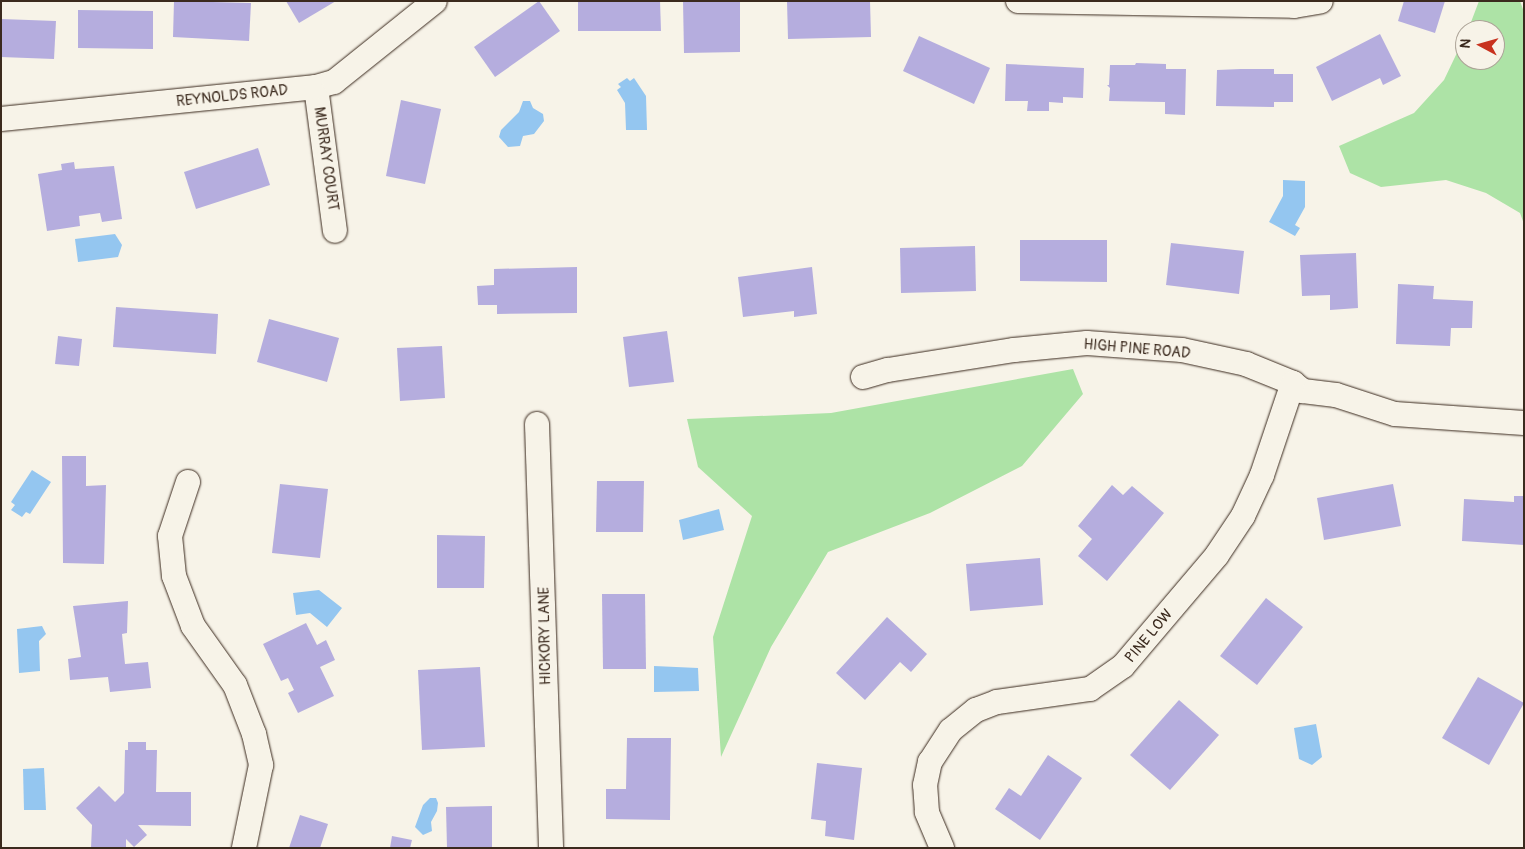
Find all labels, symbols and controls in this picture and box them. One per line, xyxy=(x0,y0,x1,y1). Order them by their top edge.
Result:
north arrow xyxy=(1455,20,1505,70)
text: N xyxy=(1457,38,1475,49)
street label: REYNOLDS ROAD xyxy=(175,81,289,111)
street label: MURRAY COURT xyxy=(310,106,342,212)
street label: HIGH PINE ROAD xyxy=(1083,335,1191,363)
street label: HICKORY LANE xyxy=(535,587,555,685)
street label: PINE LOW xyxy=(1121,606,1177,666)

